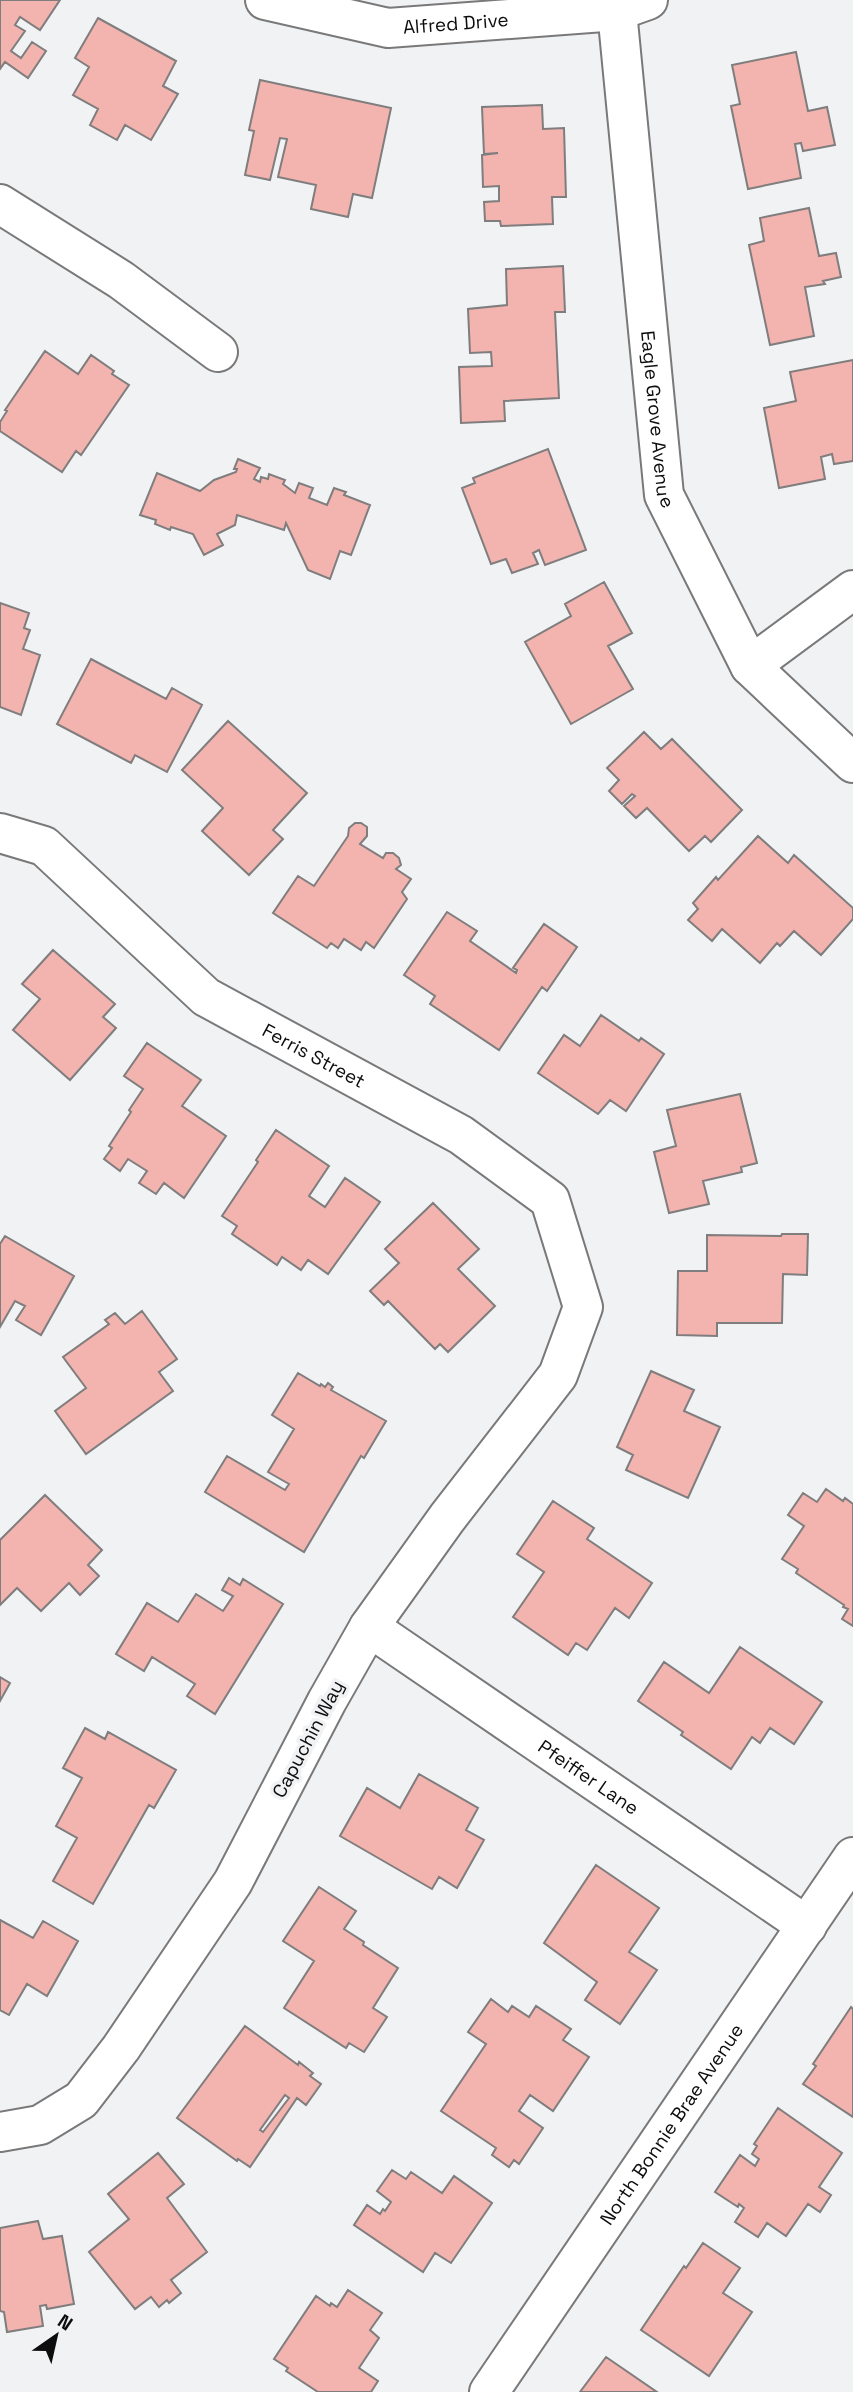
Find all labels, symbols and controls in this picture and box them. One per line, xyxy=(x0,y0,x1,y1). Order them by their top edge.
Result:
street label: Alfred Drive xyxy=(402,7,509,39)
street label: Eagle Grove Avenue xyxy=(636,329,681,512)
street label: Ferris Street xyxy=(258,1017,370,1093)
street label: Capuchin Way xyxy=(266,1676,350,1802)
street label: Pfeiffer Lane xyxy=(533,1734,644,1820)
street label: North Bonnie Brae Avenue xyxy=(594,2019,749,2230)
north arrow xyxy=(21,2301,91,2371)
text: N xyxy=(53,2308,77,2336)

